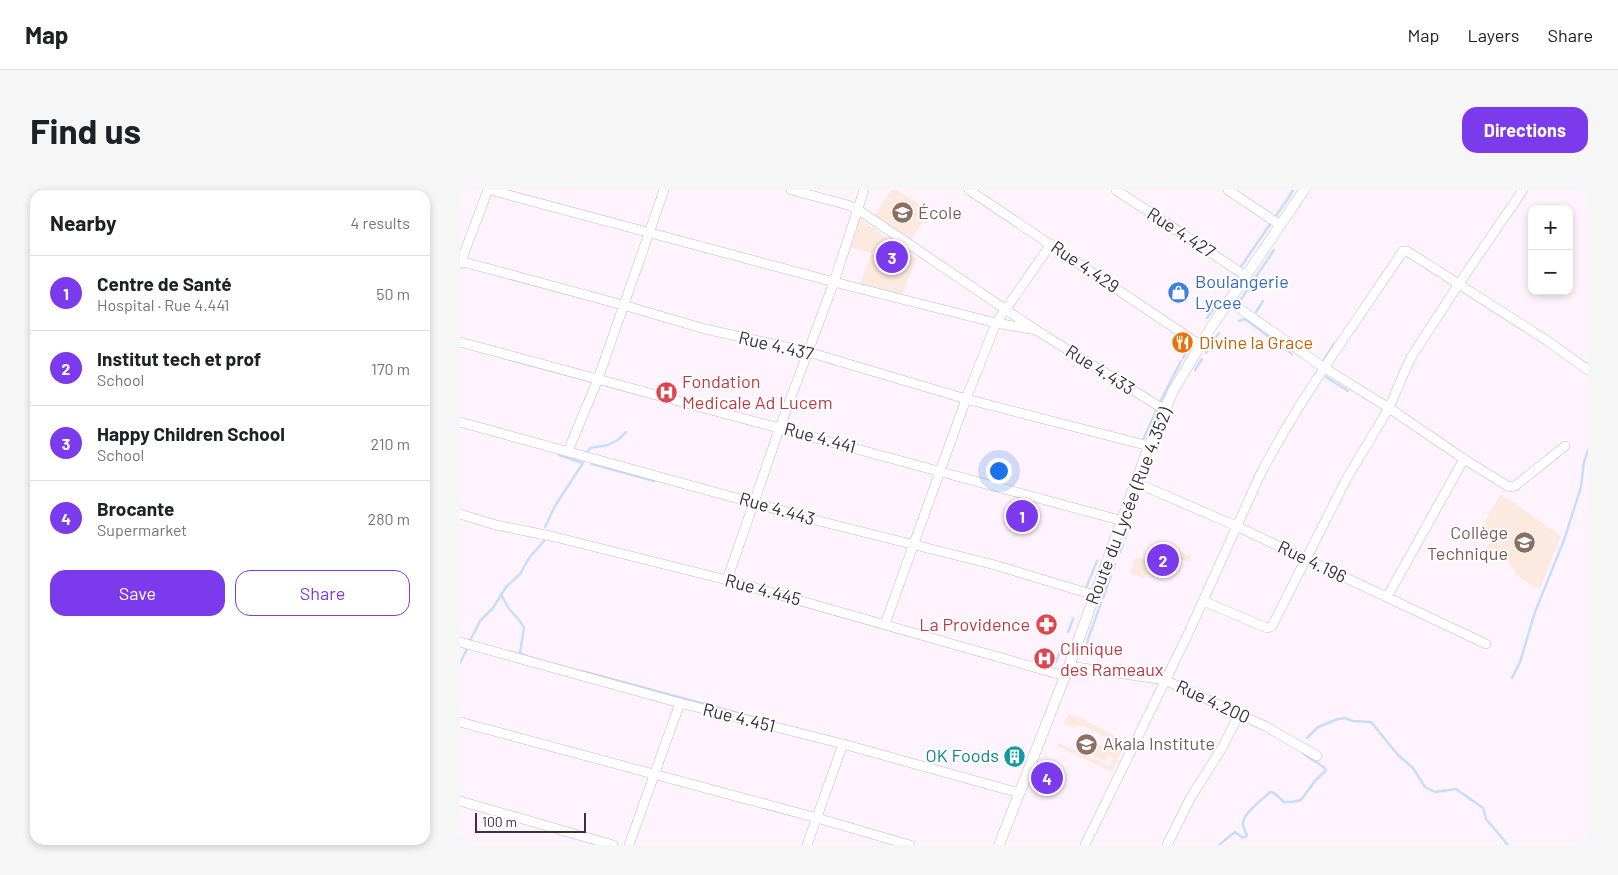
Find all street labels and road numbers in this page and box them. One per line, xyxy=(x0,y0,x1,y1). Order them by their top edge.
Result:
street label: Rue 4.427 xyxy=(1143,202,1220,263)
street label: Rue 4.429 xyxy=(1047,235,1124,297)
street label: Rue 4.437 xyxy=(736,326,816,364)
street label: Rue 4.433 xyxy=(1062,339,1139,399)
street label: Route du Lycée (Rue 4.352) xyxy=(1081,404,1177,608)
street label: Rue 4.441 xyxy=(782,417,858,457)
street label: Rue 4.443 xyxy=(737,487,818,529)
street label: Rue 4.196 xyxy=(1274,535,1350,587)
street label: Rue 4.445 xyxy=(723,568,804,610)
street label: Rue 4.200 xyxy=(1173,674,1254,728)
street label: Rue 4.451 xyxy=(701,697,778,737)

